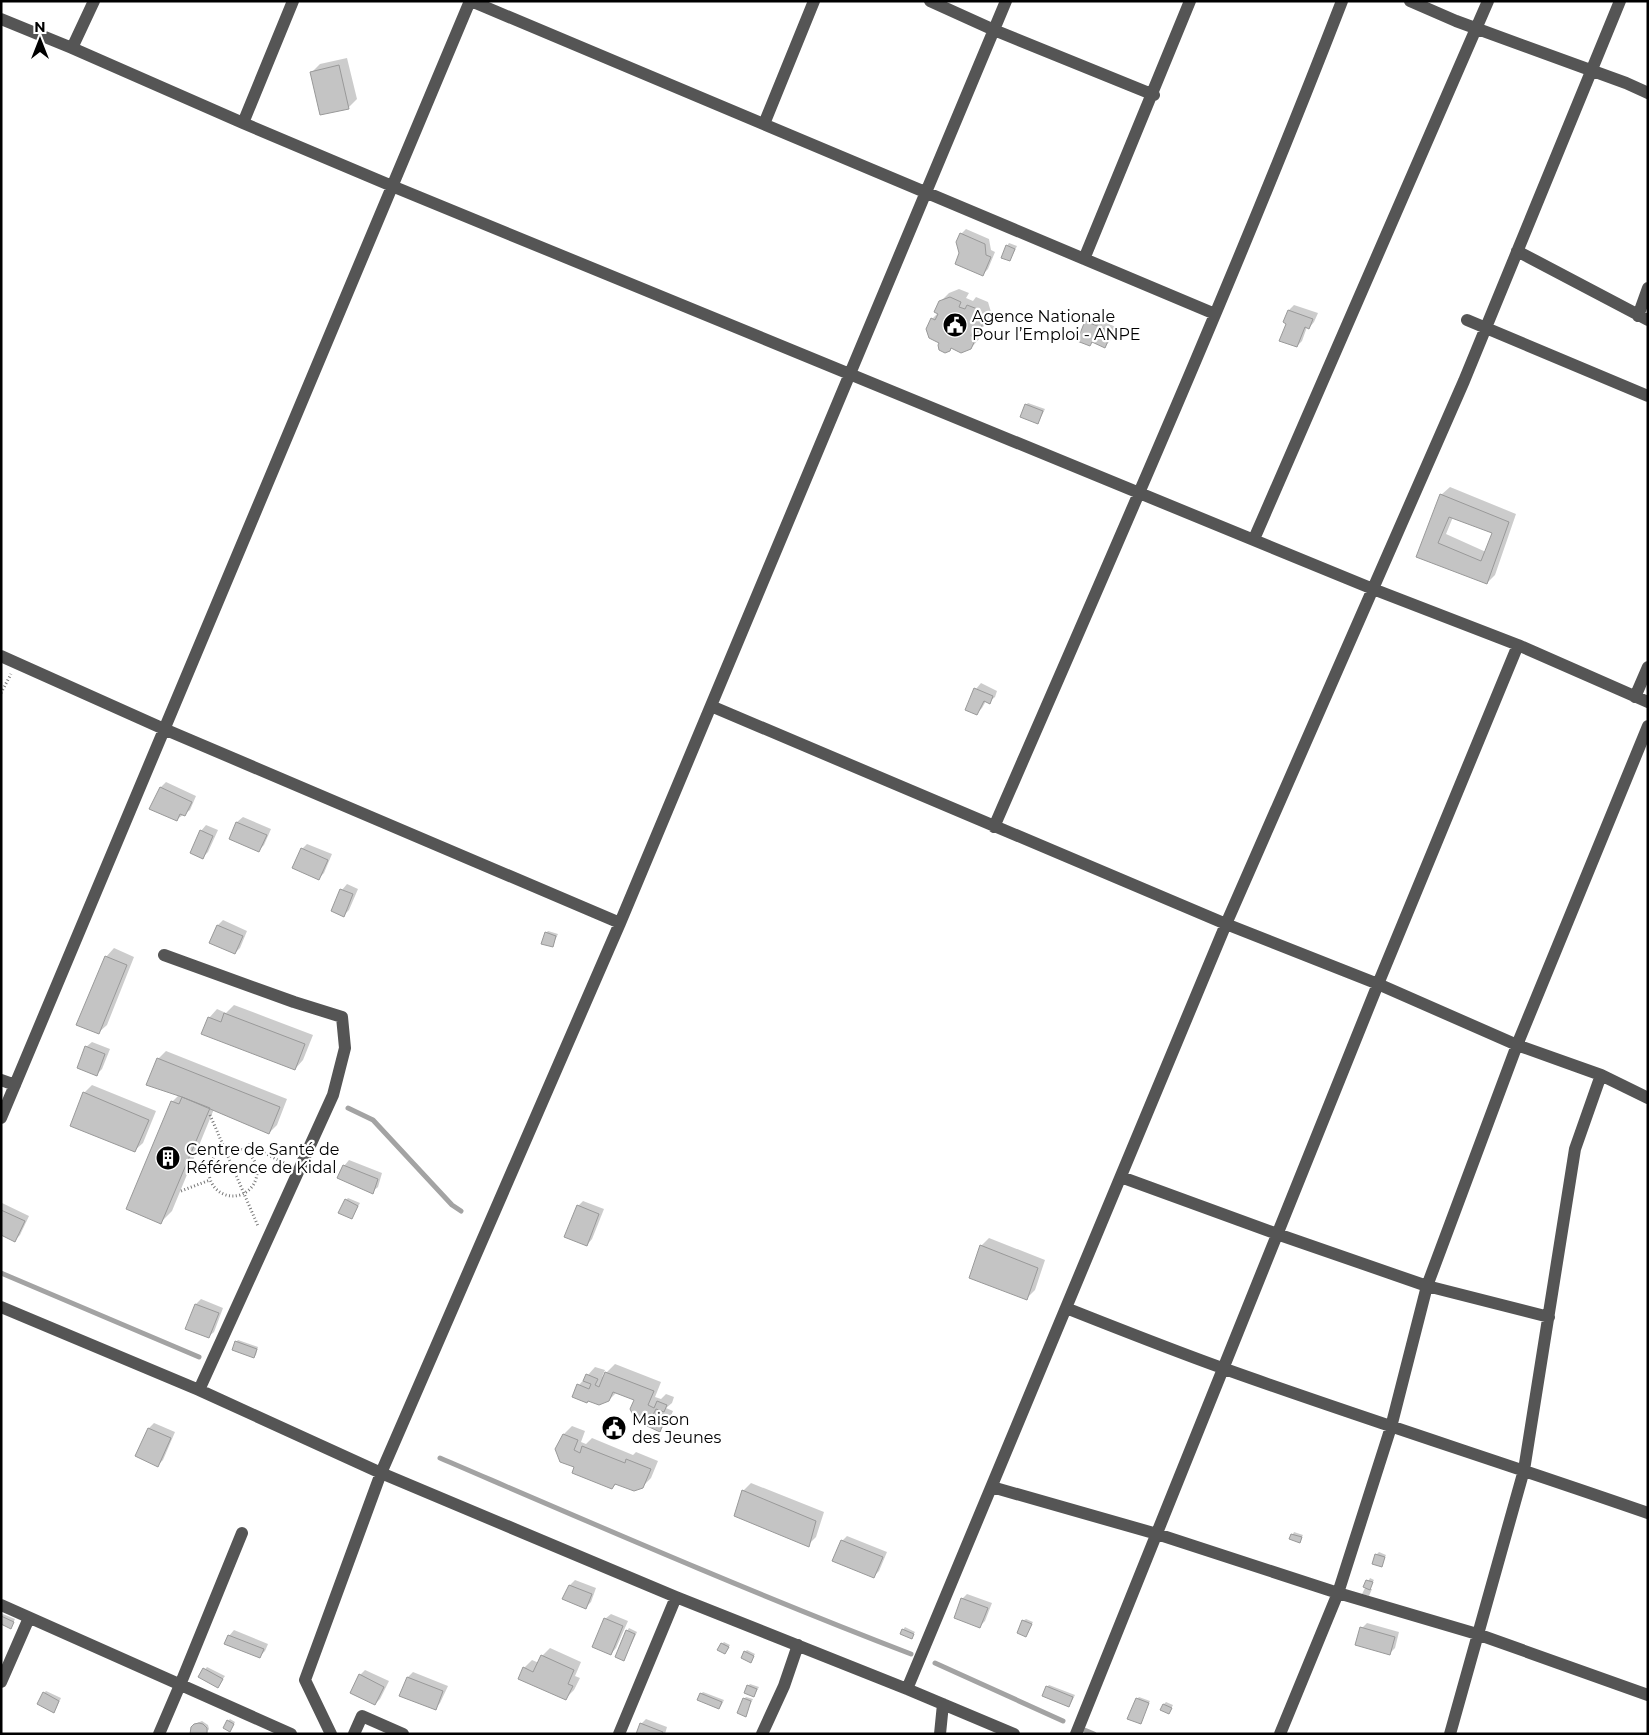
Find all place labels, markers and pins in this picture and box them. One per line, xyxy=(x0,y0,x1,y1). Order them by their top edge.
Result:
place label: Agence Nationale Pour l’Emploi - ANPE xyxy=(972,307,1141,344)
public building icon: Agence Nationale Pour l’Emploi - ANPE xyxy=(942,312,968,338)
place label: Centre de Santé de Référence de Kidal xyxy=(186,1140,339,1177)
building icon: Centre de Santé de Référence de Kidal xyxy=(155,1145,181,1171)
place label: Maison des Jeunes xyxy=(632,1410,721,1447)
public building icon: Maison des Jeunes xyxy=(601,1415,627,1441)

